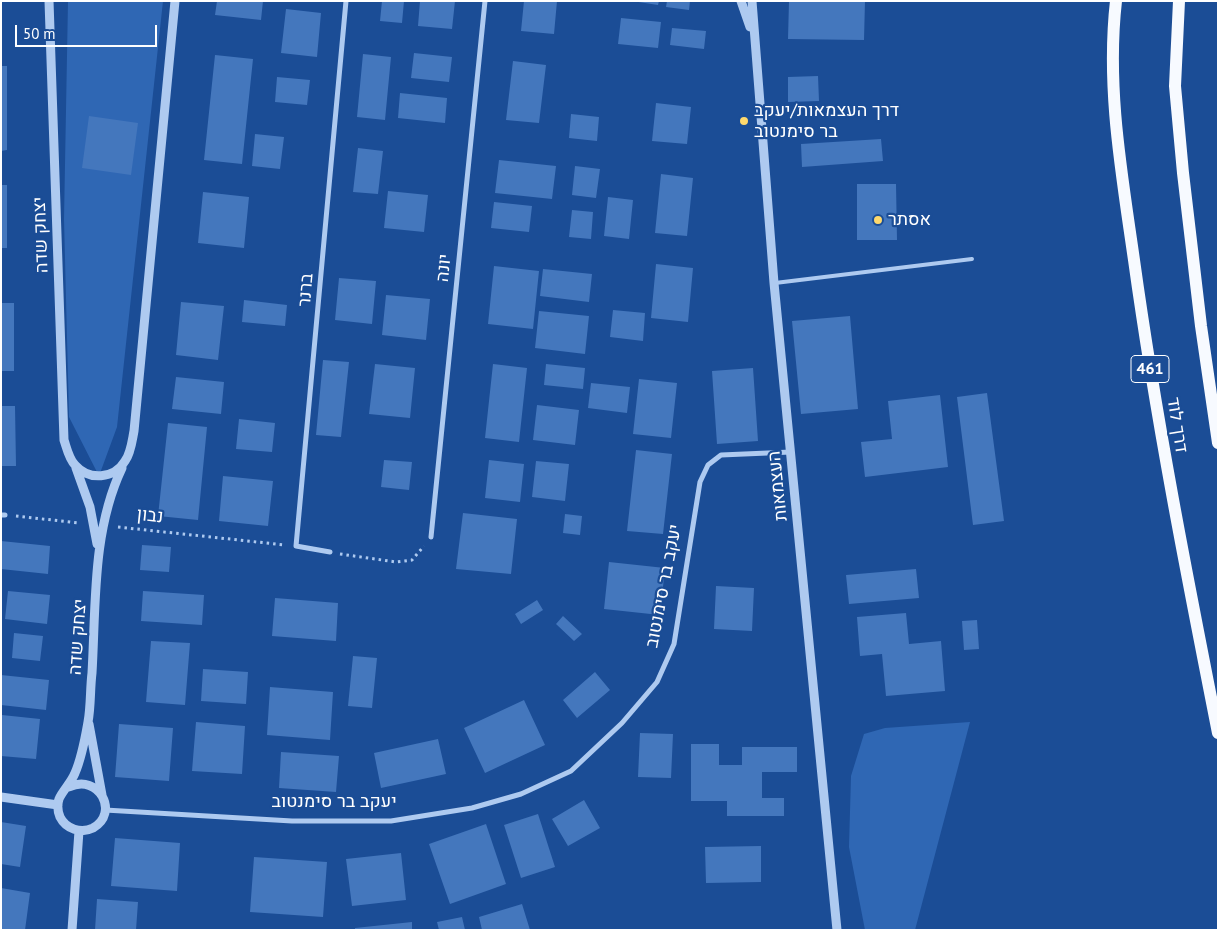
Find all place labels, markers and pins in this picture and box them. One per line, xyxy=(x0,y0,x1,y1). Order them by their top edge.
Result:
place label: דרך העצמאות/יעקב בר סימנטוב xyxy=(754,100,899,142)
marker: דרך העצמאות/יעקב בר סימנטוב xyxy=(738,115,750,127)
place label: אסתר xyxy=(888,209,931,231)
marker: אסתר xyxy=(872,214,884,226)

